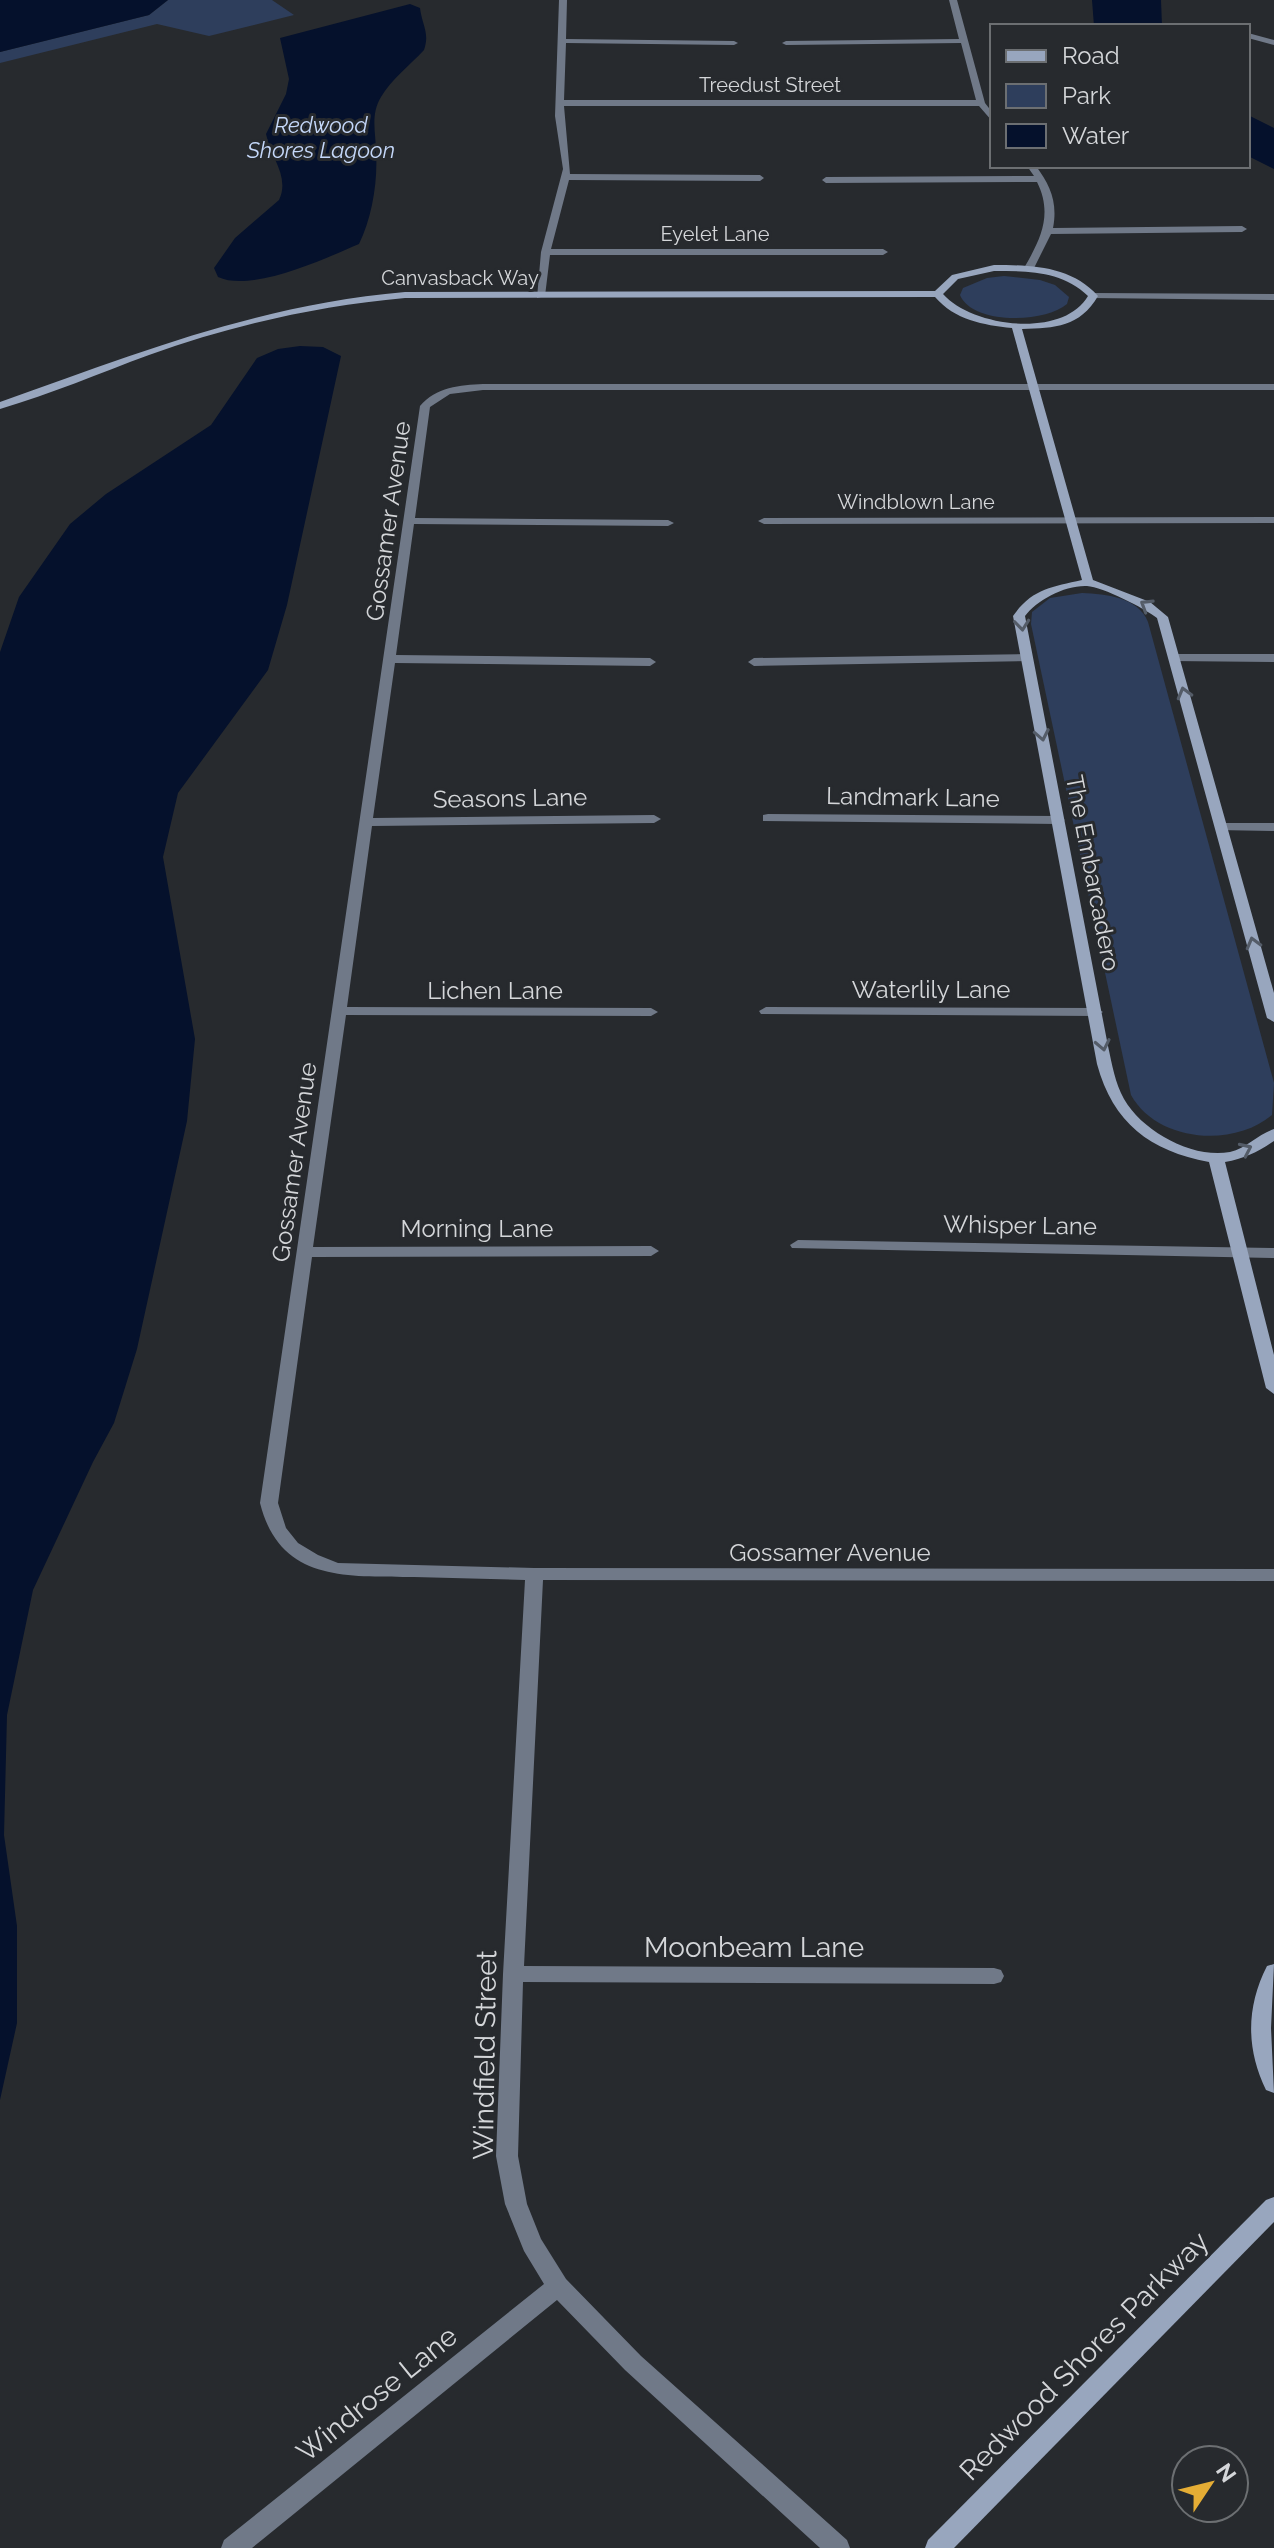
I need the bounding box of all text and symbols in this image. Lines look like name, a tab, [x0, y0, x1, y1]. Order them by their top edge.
legend	[990, 24, 1250, 168]
text: Road	[1062, 41, 1120, 70]
street label: Treedust Street	[699, 73, 841, 97]
text: Park	[1062, 81, 1111, 110]
water label: Redwood Shores Lagoon	[246, 112, 395, 163]
text: Water	[1062, 121, 1130, 150]
street label: Eyelet Lane	[661, 222, 770, 246]
street label: Canvasback Way	[381, 266, 539, 290]
street label: Gossamer Avenue	[360, 419, 416, 623]
street label: Windblown Lane	[837, 490, 995, 514]
one-way arrow	[1140, 600, 1155, 615]
one-way arrow	[1014, 619, 1031, 632]
one-way arrow	[1177, 686, 1194, 700]
one-way arrow	[1033, 728, 1050, 741]
street label: The Embarcadero	[1060, 773, 1126, 973]
street label: Landmark Lane	[826, 781, 1000, 813]
street label: Seasons Lane	[433, 782, 587, 814]
one-way arrow	[1246, 937, 1263, 951]
street label: Waterlily Lane	[852, 975, 1010, 1004]
street label: Lichen Lane	[427, 976, 563, 1005]
one-way arrow	[1094, 1038, 1111, 1051]
street label: Gossamer Avenue	[266, 1060, 322, 1264]
one-way arrow	[1238, 1143, 1253, 1159]
street label: Whisper Lane	[943, 1209, 1097, 1241]
street label: Morning Lane	[401, 1214, 553, 1243]
street label: Gossamer Avenue	[729, 1538, 931, 1567]
street label: Moonbeam Lane	[644, 1931, 864, 1964]
street label: Windfield Street	[467, 1949, 503, 2160]
street label: Redwood Shores Parkway	[953, 2225, 1215, 2487]
street label: Windrose Lane	[290, 2319, 464, 2469]
north arrow	[1170, 2444, 1250, 2524]
text: N	[1211, 2458, 1242, 2487]

